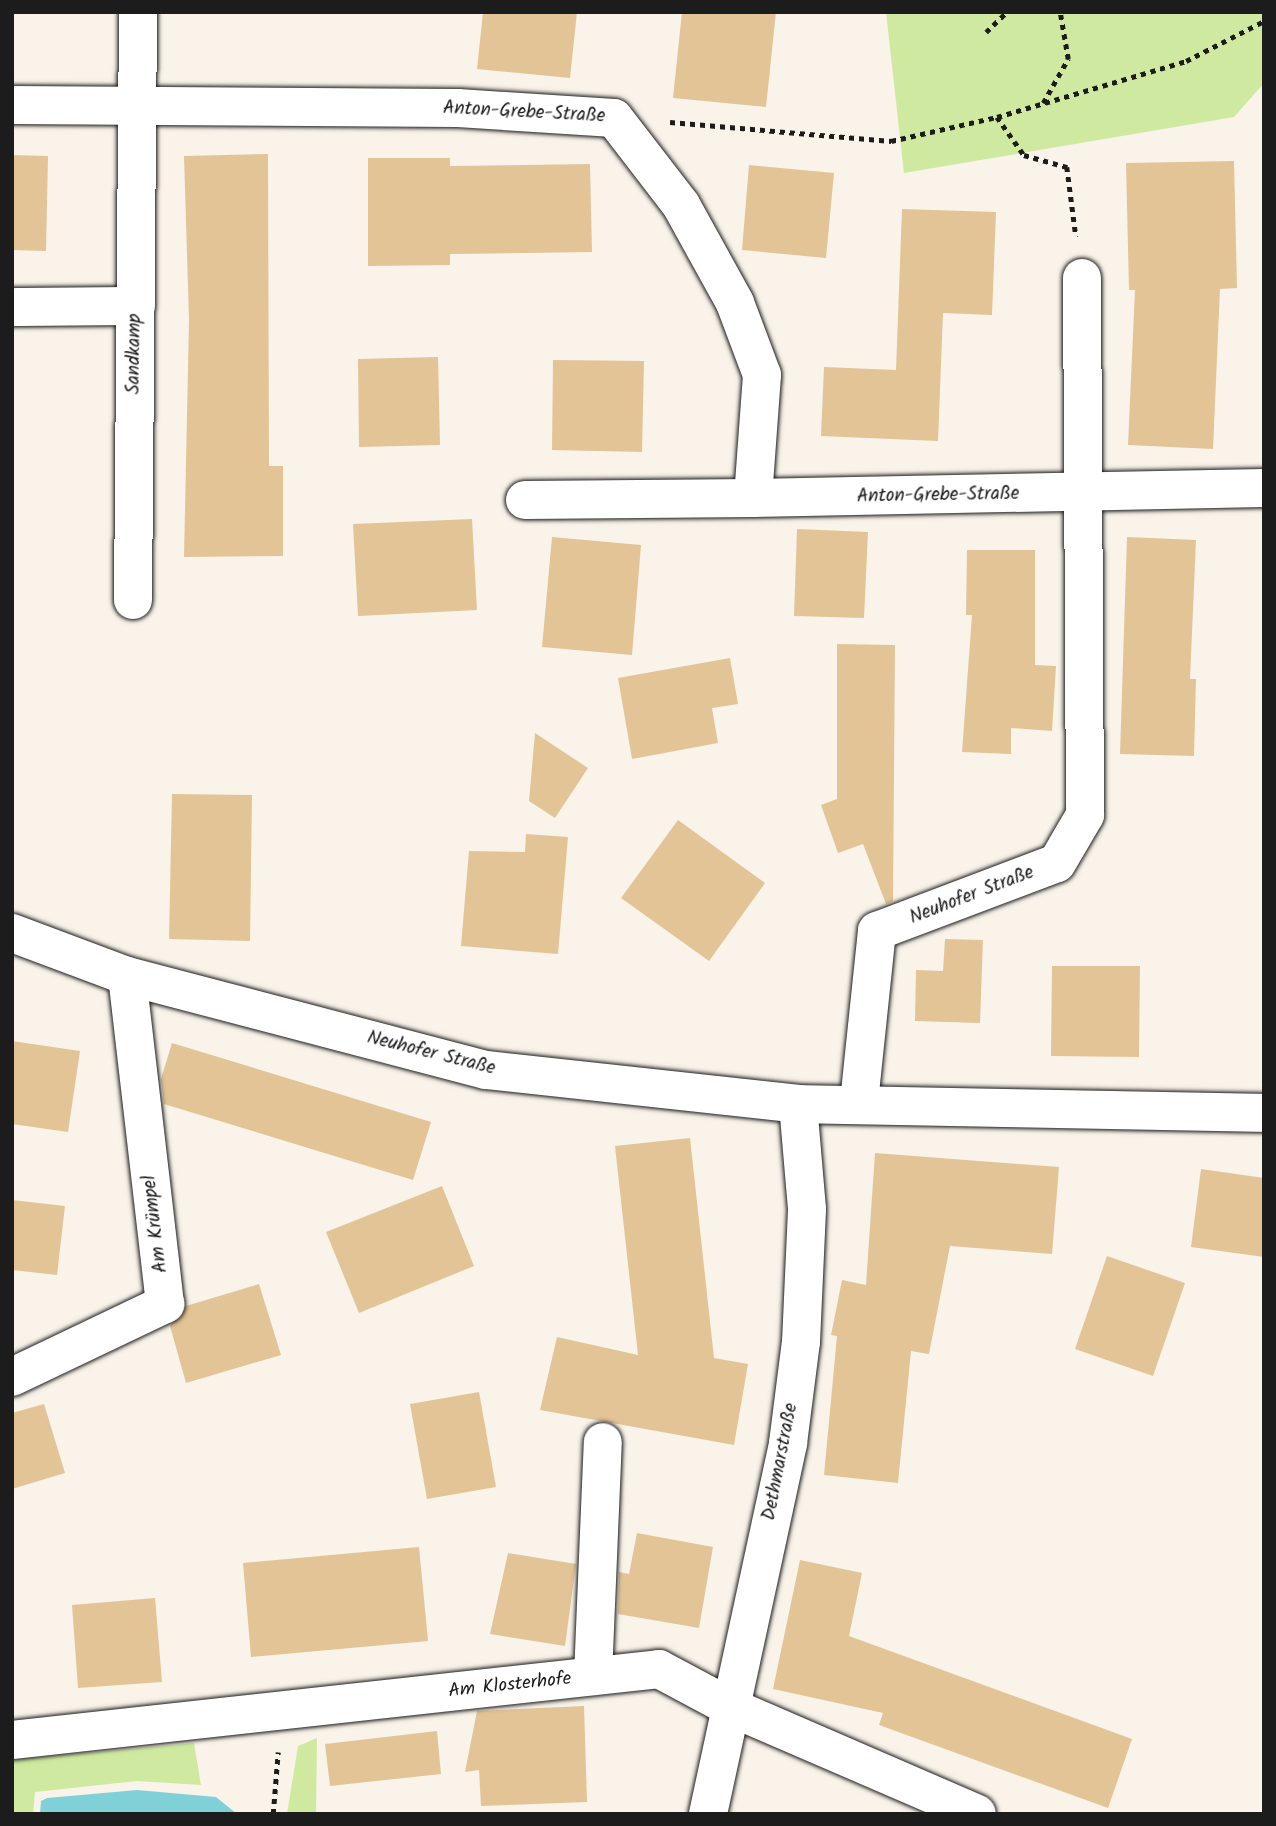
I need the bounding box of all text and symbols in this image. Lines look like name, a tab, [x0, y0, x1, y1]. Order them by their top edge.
street label: Anton-Grebe-Straße	[442, 97, 606, 129]
street label: Sandkamp	[123, 313, 147, 395]
street label: Anton-Grebe-Straße	[857, 483, 1019, 509]
street label: Neuhofer Straße	[907, 862, 1037, 930]
street label: Neuhofer Straße	[365, 1027, 497, 1081]
street label: Am Krümpel	[139, 1174, 173, 1274]
street label: Dethmarstraße	[758, 1401, 804, 1523]
street label: Am Klosterhofe	[447, 1668, 573, 1704]

